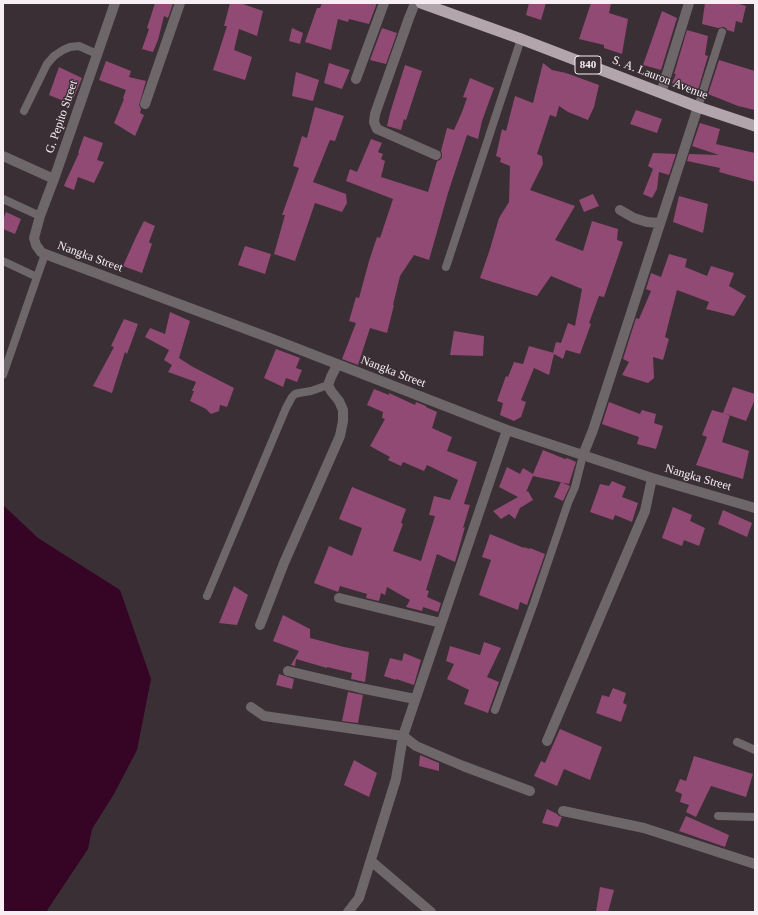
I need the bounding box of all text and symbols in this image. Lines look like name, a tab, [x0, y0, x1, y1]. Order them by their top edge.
street label: S. A. Lauron Avenue	[610, 53, 710, 103]
road number: 840	[575, 56, 601, 74]
street label: G. Pepito Street	[43, 79, 81, 155]
street label: Nangka Street	[55, 239, 125, 275]
street label: Nangka Street	[359, 353, 427, 391]
street label: Nangka Street	[663, 462, 733, 494]

